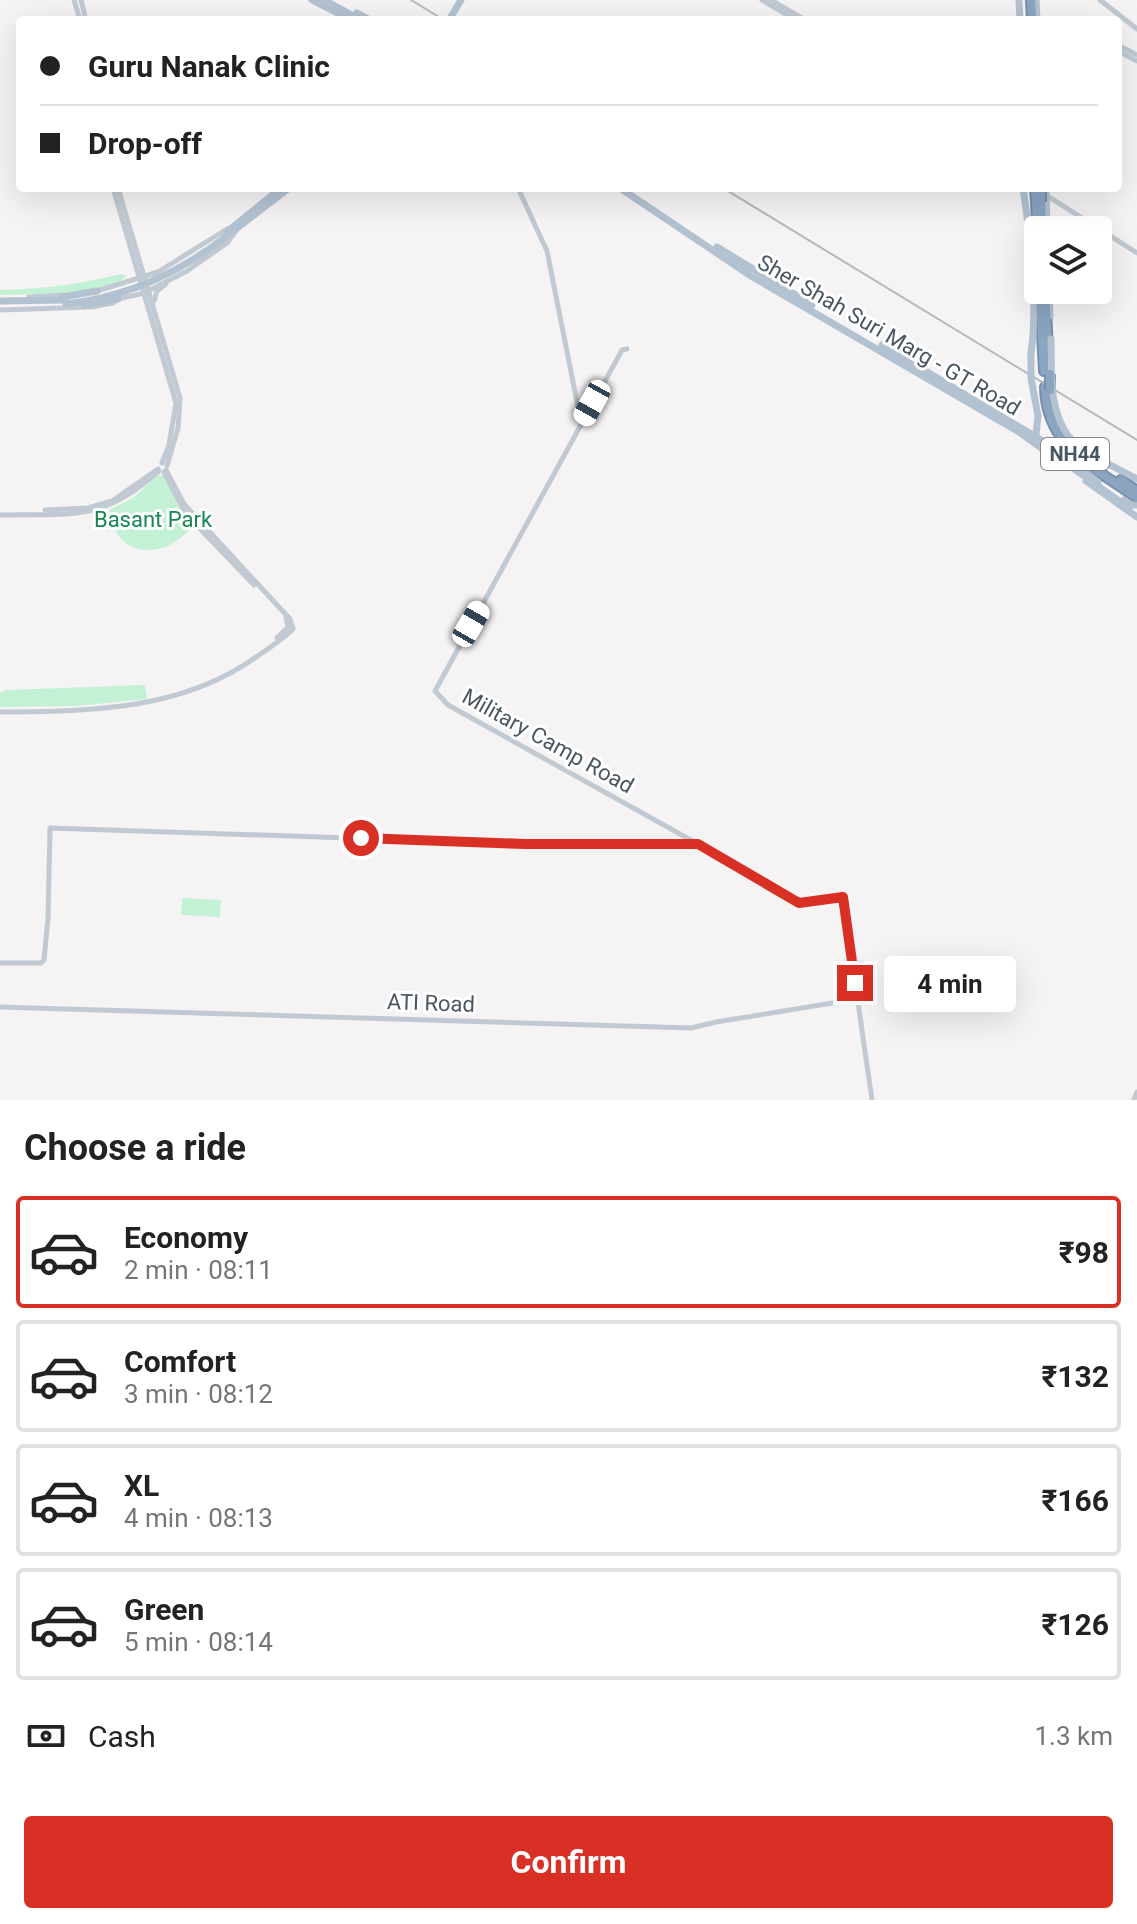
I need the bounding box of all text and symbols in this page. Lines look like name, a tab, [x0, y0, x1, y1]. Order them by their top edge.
text: Guru Nanak Clinic	[88, 49, 330, 84]
text: Drop-off	[88, 126, 202, 161]
map controls	[1024, 216, 1112, 304]
button: layers	[1024, 216, 1112, 304]
street label: Sher Shah Suri Marg - GT Road	[753, 249, 1025, 421]
car	[570, 376, 614, 430]
road number: NH44	[1041, 438, 1109, 470]
park label: Basant Park	[94, 507, 213, 532]
car	[449, 597, 493, 651]
street label: Military Camp Road	[458, 684, 638, 798]
route start	[343, 820, 379, 856]
callout: 4 min	[883, 955, 1015, 1011]
route end	[837, 965, 873, 1001]
text: 4 min	[917, 969, 983, 999]
street label: ATI Road	[387, 989, 475, 1017]
text: Choose a ride	[24, 1127, 246, 1169]
icon: car	[28, 1216, 100, 1288]
text: Economy	[124, 1220, 248, 1255]
text: ₹98	[1059, 1235, 1109, 1270]
text: 2 min · 08:11	[124, 1255, 273, 1285]
icon: car	[28, 1340, 100, 1412]
text: Comfort	[124, 1344, 236, 1379]
text: ₹132	[1042, 1359, 1109, 1394]
text: 3 min · 08:12	[124, 1379, 273, 1409]
icon: car	[28, 1464, 100, 1536]
text: XL	[124, 1468, 159, 1503]
text: ₹166	[1042, 1483, 1109, 1518]
text: 4 min · 08:13	[124, 1503, 273, 1533]
icon: car	[28, 1588, 100, 1660]
text: Green	[124, 1592, 204, 1627]
text: ₹126	[1042, 1607, 1109, 1642]
text: 5 min · 08:14	[124, 1627, 273, 1657]
icon: cash	[24, 1714, 68, 1758]
text: Cash	[88, 1719, 156, 1754]
text: 1.3 km	[1034, 1721, 1113, 1751]
button: Confirm	[24, 1816, 1113, 1908]

